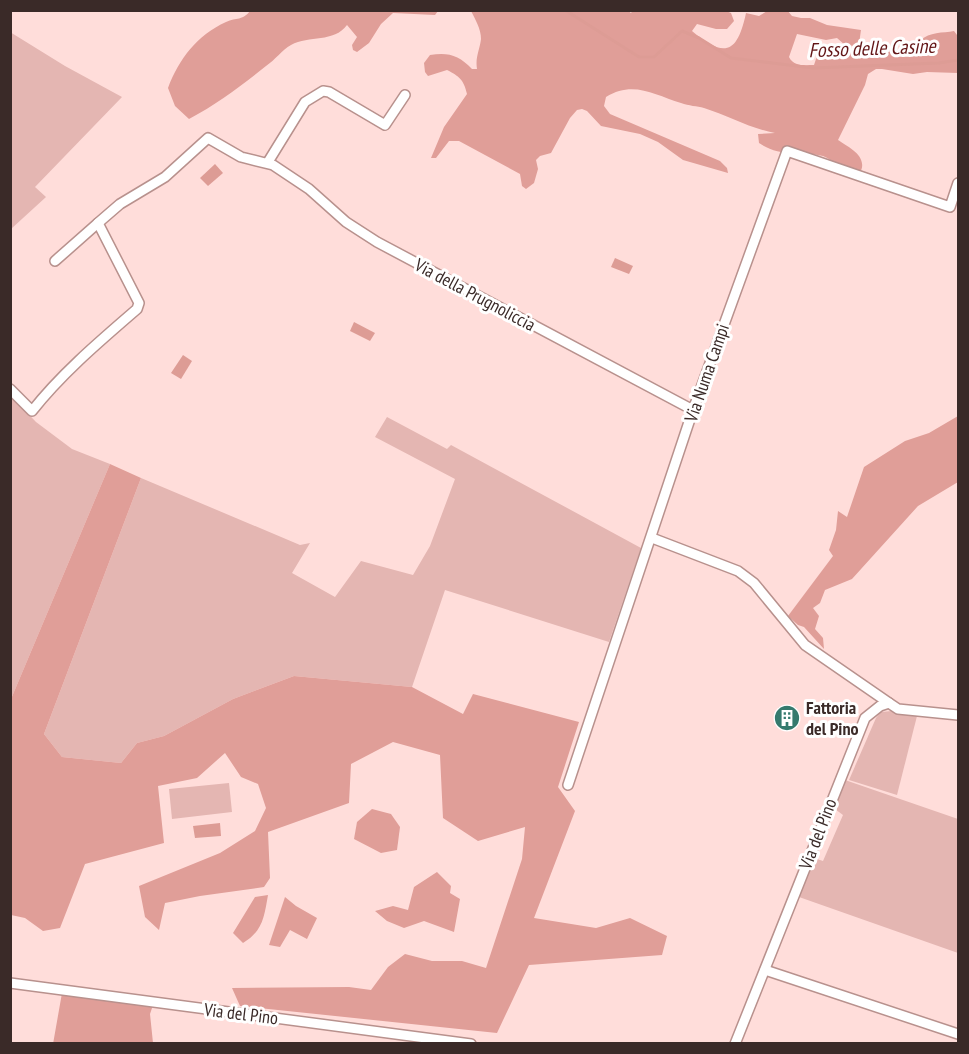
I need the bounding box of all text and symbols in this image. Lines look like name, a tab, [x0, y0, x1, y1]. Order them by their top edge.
water label: Fosso delle Casine	[808, 33, 938, 63]
street label: Via della Prugnoliccia	[410, 253, 540, 336]
street label: Via Numa Campi	[679, 321, 734, 426]
place label: Fattoria del Pino	[806, 696, 859, 740]
building icon: Fattoria del Pino	[772, 703, 802, 733]
street label: Via del Pino	[793, 795, 842, 874]
street label: Via del Pino	[202, 997, 280, 1029]

